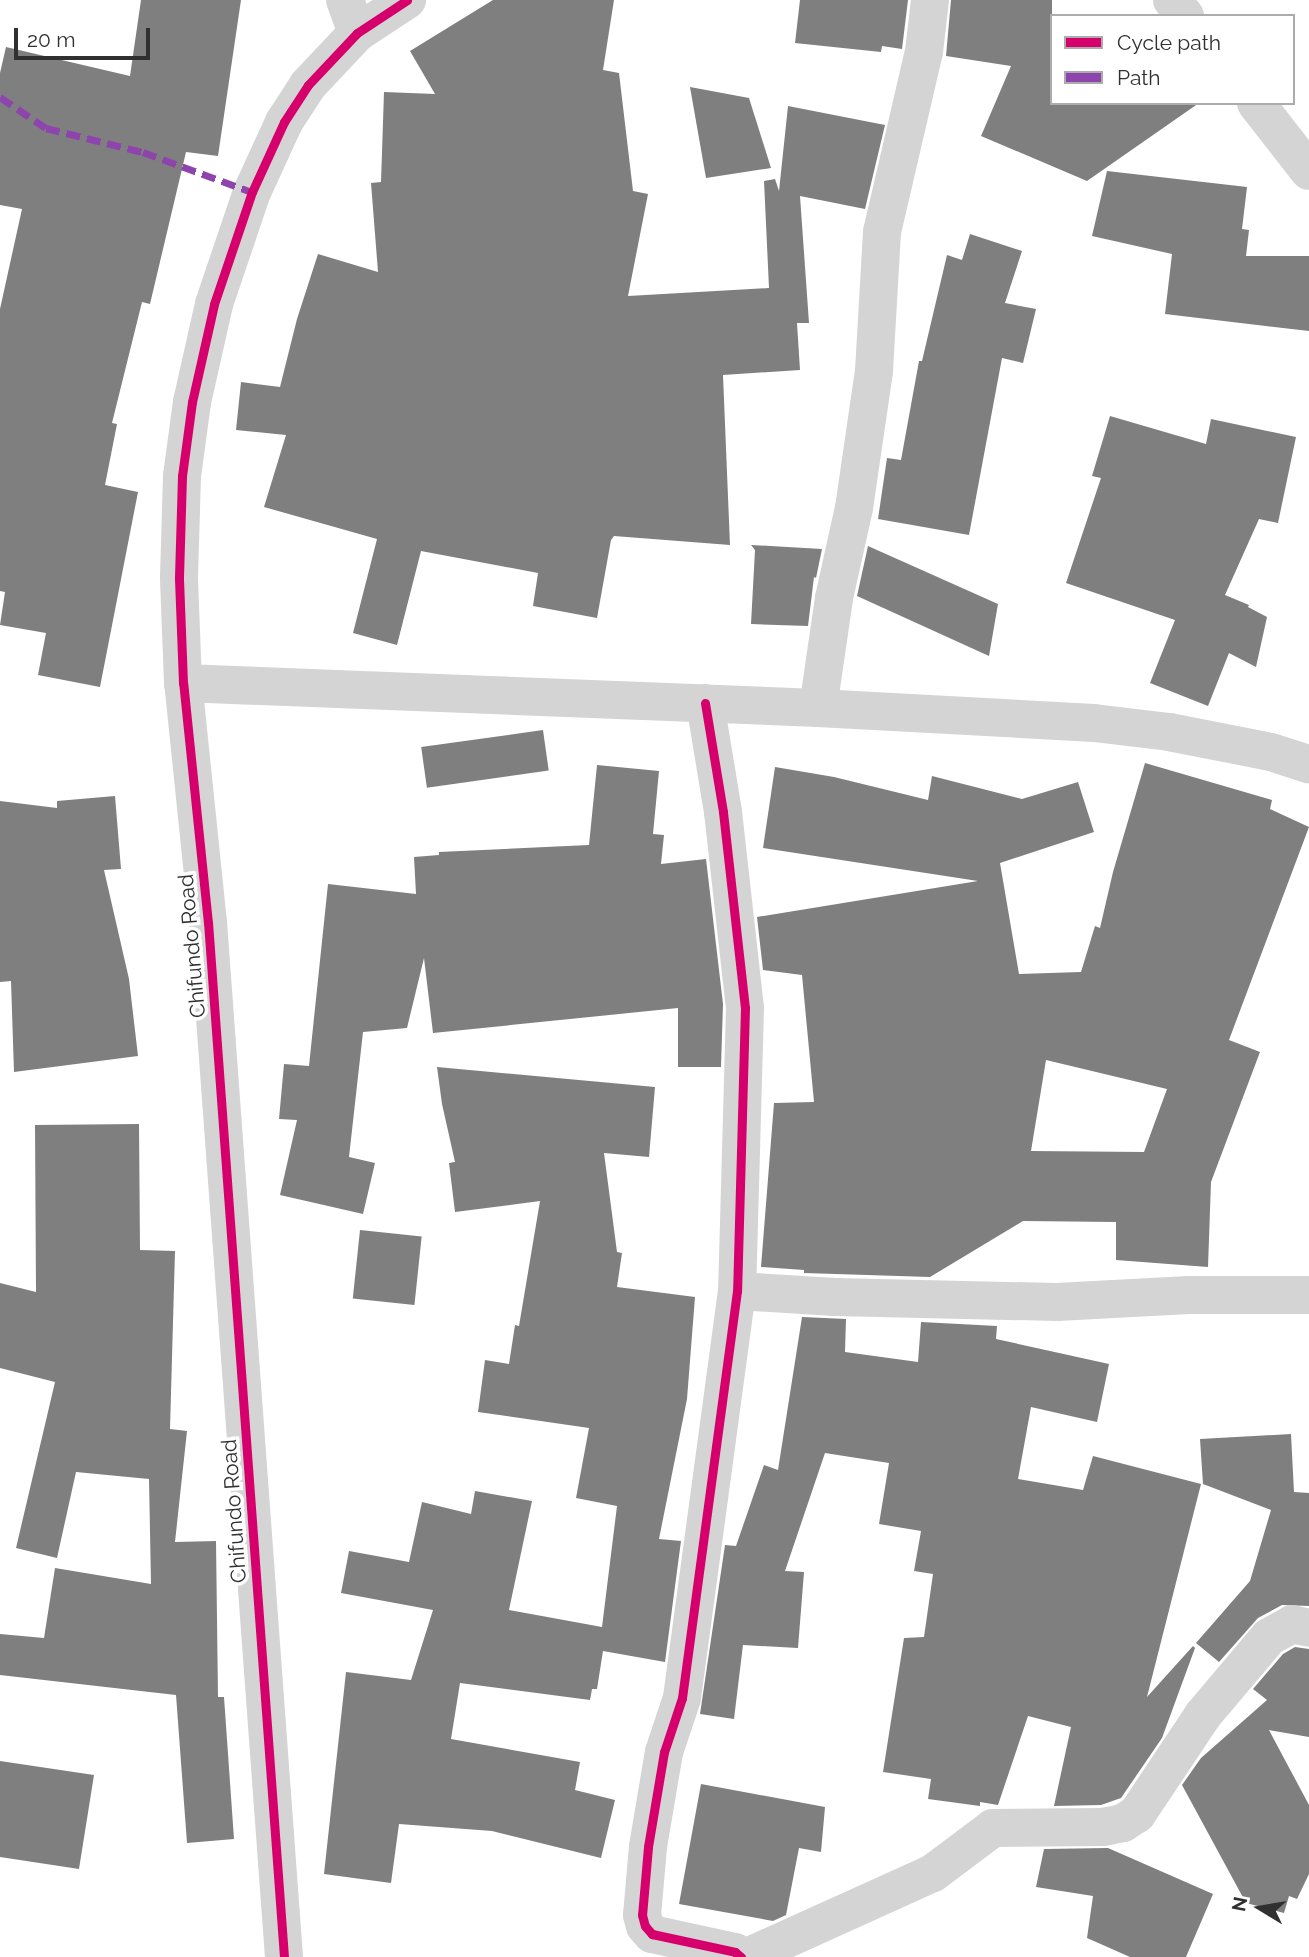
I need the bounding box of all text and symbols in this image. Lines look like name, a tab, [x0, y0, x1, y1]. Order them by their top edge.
scale bar	[18, 14, 154, 58]
legend	[1050, 14, 1295, 105]
text: 20 m	[27, 27, 75, 52]
text: Cycle path	[1117, 30, 1221, 55]
text: Path	[1117, 65, 1161, 90]
street label: Chifundo Road	[173, 873, 211, 1019]
street label: Chifundo Road	[216, 1438, 252, 1584]
north arrow	[1225, 1873, 1295, 1943]
text: N	[1227, 1895, 1252, 1913]

